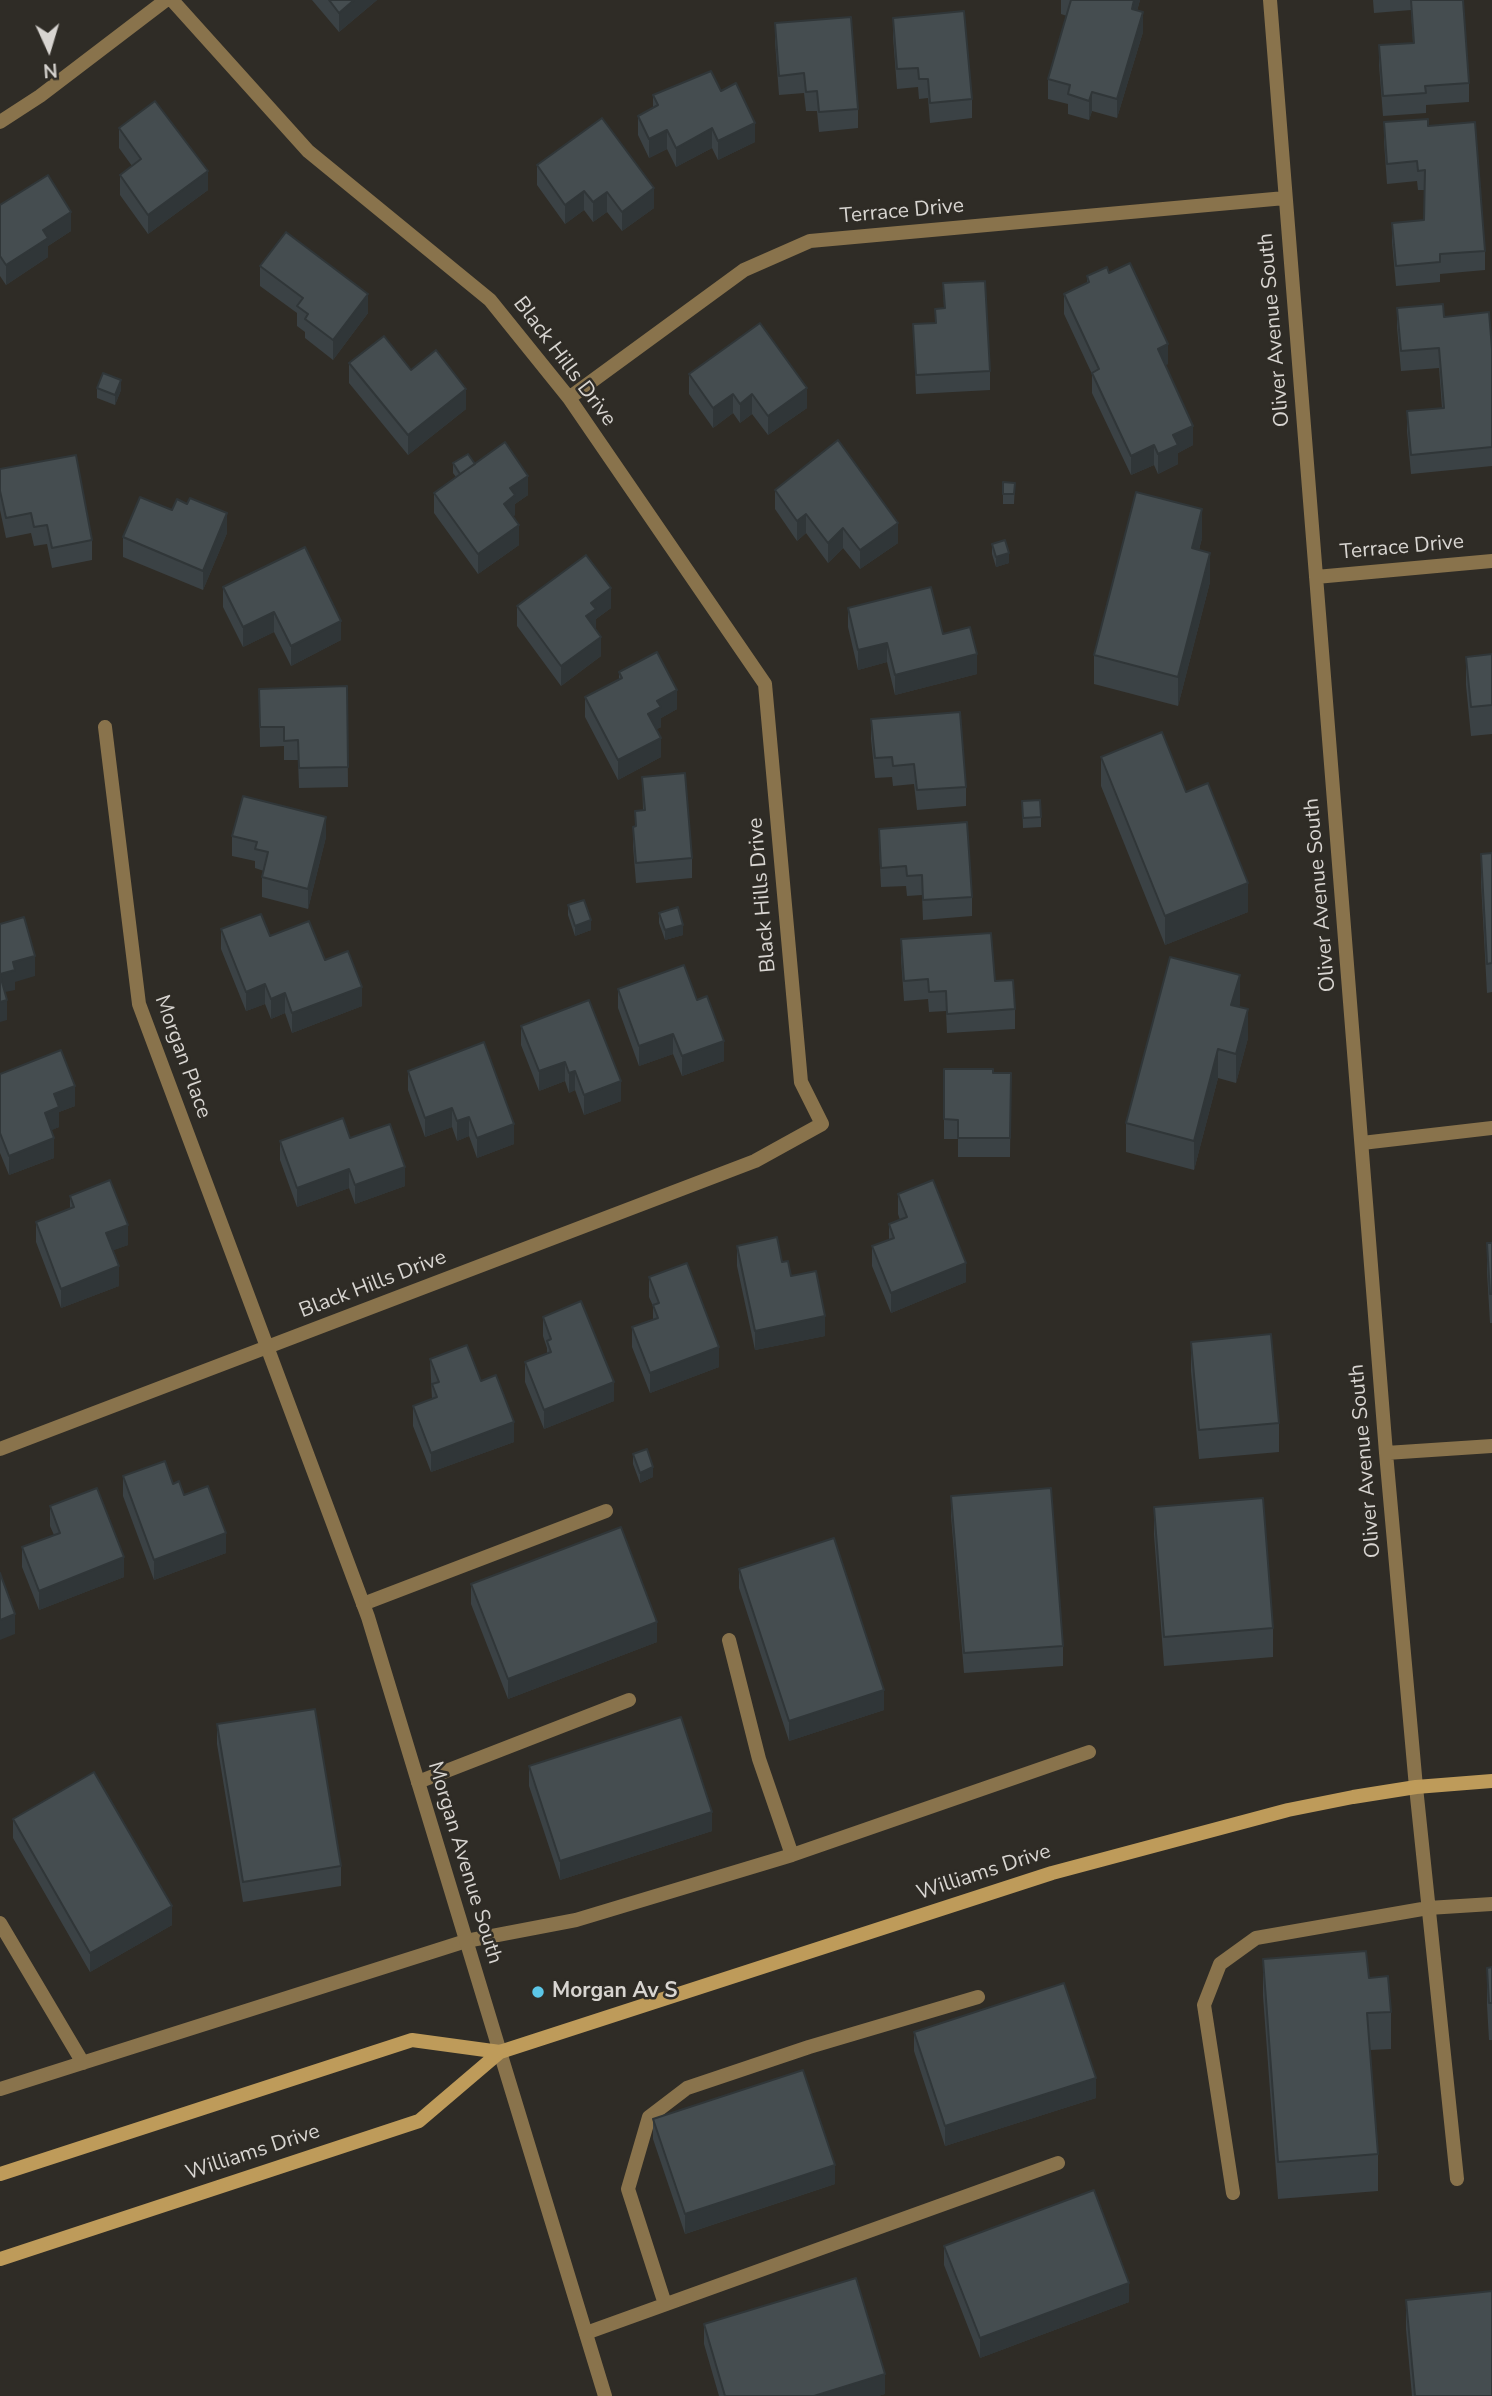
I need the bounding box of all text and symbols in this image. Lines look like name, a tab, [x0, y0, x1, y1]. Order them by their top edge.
north arrow	[14, 14, 84, 84]
text: N	[42, 56, 58, 83]
street label: Terrace Drive	[839, 194, 965, 230]
street label: Oliver Avenue South	[1254, 232, 1296, 428]
street label: Black Hills Drive	[507, 292, 621, 432]
street label: Terrace Drive	[1339, 530, 1465, 566]
street label: Oliver Avenue South	[1300, 797, 1342, 993]
street label: Black Hills Drive	[744, 816, 782, 974]
street label: Morgan Place	[148, 992, 216, 1122]
street label: Black Hills Drive	[296, 1245, 450, 1325]
street label: Oliver Avenue South	[1345, 1363, 1387, 1559]
street label: Morgan Avenue South	[421, 1759, 507, 1967]
street label: Williams Drive	[914, 1839, 1054, 1907]
place label: Morgan Av S	[552, 1979, 678, 2005]
marker: Morgan Av S	[530, 1984, 546, 2000]
street label: Williams Drive	[183, 2119, 323, 2187]

